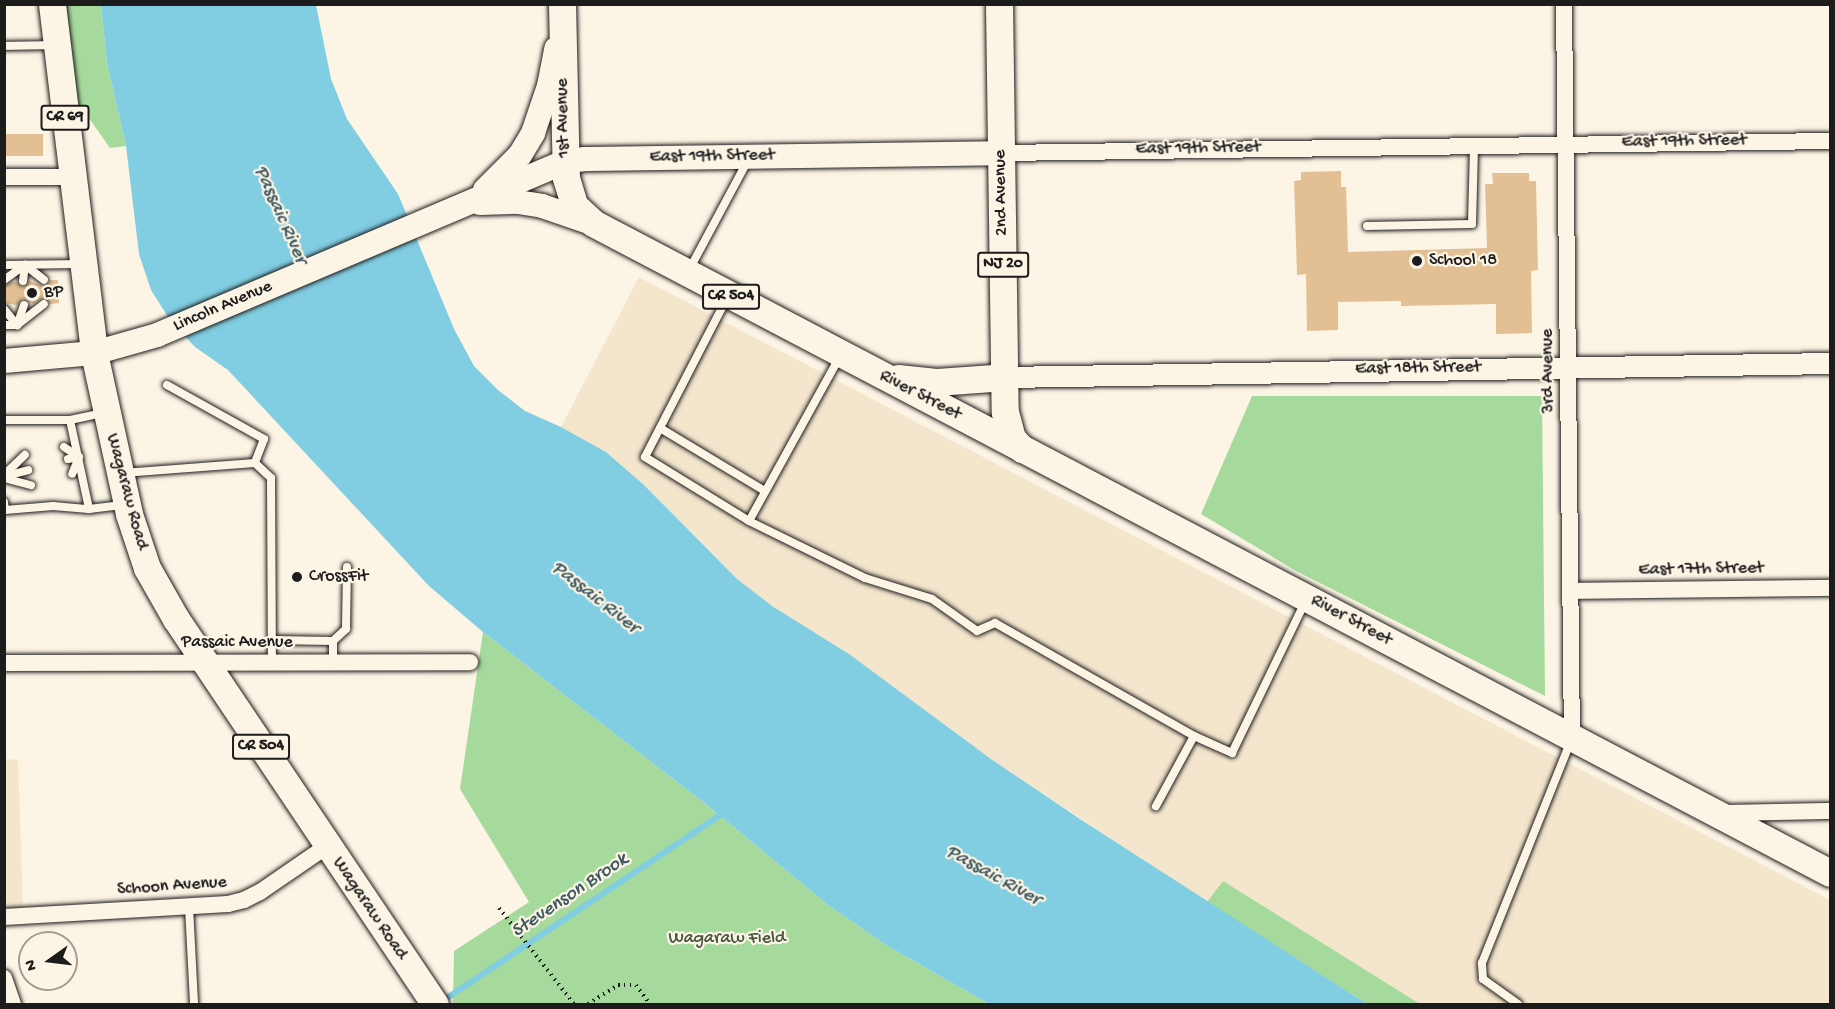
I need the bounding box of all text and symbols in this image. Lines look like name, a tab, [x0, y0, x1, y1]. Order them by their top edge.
street label: 1st Avenue	[553, 78, 575, 158]
road number: CR 69	[40, 105, 90, 131]
street label: East 19th Street	[1621, 130, 1747, 154]
street label: East 19th Street	[1135, 137, 1261, 161]
street label: East 19th Street	[649, 145, 775, 169]
street label: 2nd Avenue	[990, 150, 1014, 236]
water label: Passaic River	[248, 162, 312, 268]
place label: School 18	[1429, 250, 1497, 272]
road number: NJ 20	[976, 252, 1030, 278]
marker: School 18	[1410, 254, 1424, 268]
street label: Lincoln Avenue	[170, 276, 276, 338]
place label: BP	[44, 282, 63, 304]
road number: CR 504	[701, 284, 761, 310]
marker: BP	[25, 286, 39, 300]
street label: 3rd Avenue	[1537, 328, 1561, 414]
street label: East 18th Street	[1355, 357, 1481, 381]
street label: River Street	[875, 366, 965, 426]
street label: Wagaraw Road	[100, 432, 152, 552]
water label: Passaic River	[546, 556, 644, 640]
street label: East 17th Street	[1638, 558, 1764, 582]
place label: CrossFit	[309, 566, 368, 588]
marker: CrossFit	[290, 570, 304, 584]
street label: River Street	[1307, 591, 1395, 651]
street label: Passaic Avenue	[181, 632, 293, 654]
road number: CR 504	[231, 734, 291, 760]
water label: Passaic River	[941, 840, 1045, 912]
water label: Stevenson Brook	[507, 848, 633, 944]
street label: Wagaraw Road	[327, 853, 411, 965]
street label: Schoon Avenue	[116, 872, 228, 902]
park label: Wagaraw Field	[668, 928, 786, 950]
north arrow	[18, 931, 78, 991]
text: N	[22, 958, 42, 972]

